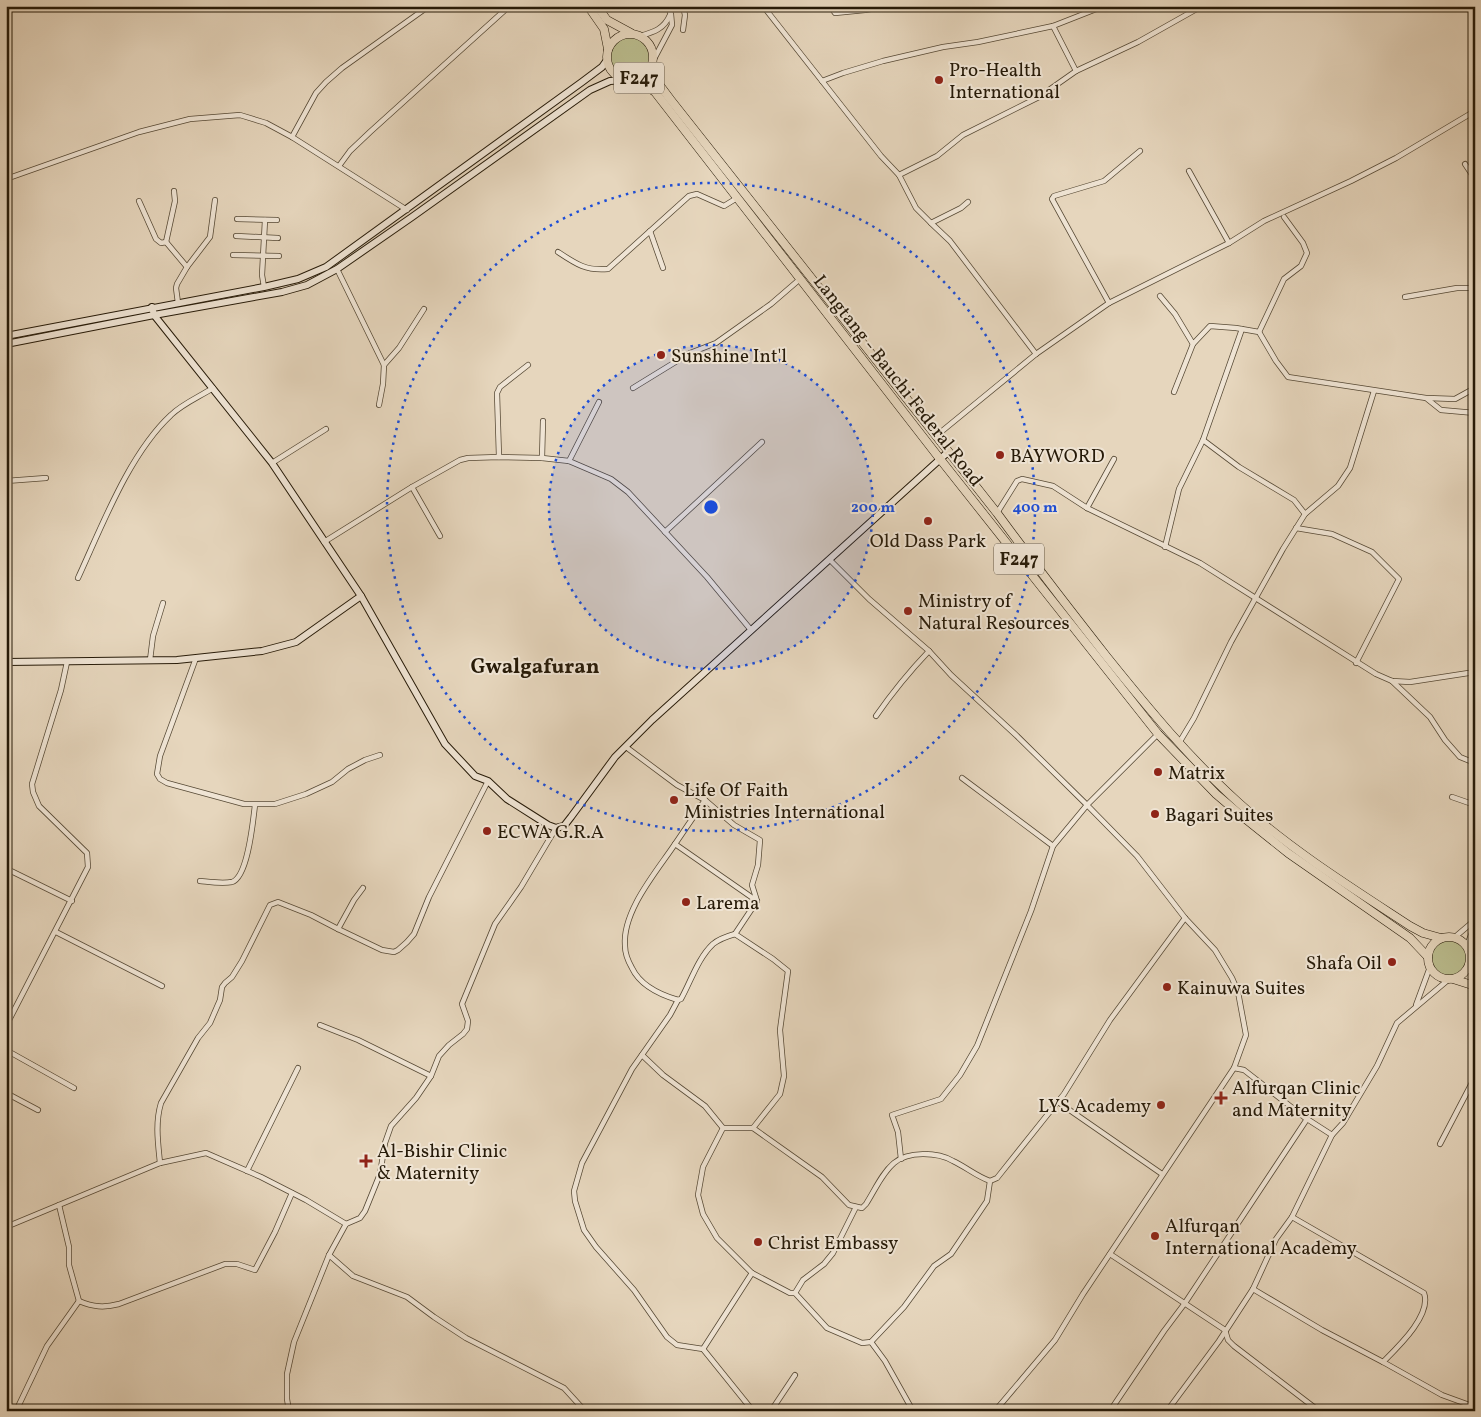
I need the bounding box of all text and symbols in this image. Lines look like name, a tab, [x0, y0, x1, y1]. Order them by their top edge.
place label: Pro-Health International	[949, 58, 1060, 106]
road number: F247	[614, 62, 664, 94]
marker: Pro-Health International	[933, 74, 945, 86]
street label: Langtang - Bauchi Federal Road	[806, 270, 988, 493]
place label: Sunshine Int'l	[671, 344, 787, 370]
marker: Sunshine Int'l	[655, 349, 667, 361]
place label: BAYWORD	[1010, 444, 1105, 470]
marker: BAYWORD	[994, 449, 1006, 461]
centre of rings	[702, 498, 720, 516]
text: 200 m	[851, 498, 895, 519]
text: 400 m	[1013, 498, 1058, 519]
marker: Old Dass Park	[922, 515, 934, 527]
place label: Old Dass Park	[870, 529, 986, 555]
road number: F247	[994, 544, 1044, 574]
place label: Ministry of Natural Resources	[918, 589, 1070, 637]
marker: Ministry of Natural Resources	[902, 605, 914, 617]
district label: Gwalgafuran	[470, 653, 600, 682]
place label: Matrix	[1168, 761, 1225, 787]
marker: Matrix	[1152, 766, 1164, 778]
place label: Life Of Faith Ministries International	[684, 778, 885, 826]
marker: Life Of Faith Ministries International	[668, 794, 680, 806]
place label: Bagari Suites	[1165, 803, 1274, 829]
marker: Bagari Suites	[1149, 808, 1161, 820]
place label: ECWA G.R.A	[497, 820, 604, 846]
marker: ECWA G.R.A	[481, 825, 493, 837]
place label: Larema	[696, 891, 759, 917]
marker: Larema	[680, 896, 692, 908]
place label: Shafa Oil	[1306, 951, 1382, 977]
marker: Shafa Oil	[1386, 956, 1398, 968]
place label: Kainuwa Suites	[1177, 976, 1305, 1002]
marker: Kainuwa Suites	[1161, 981, 1173, 993]
place label: Alfurqan Clinic and Maternity	[1232, 1076, 1361, 1124]
marker: Alfurqan Clinic and Maternity	[1214, 1091, 1228, 1105]
place label: LYS Academy	[1038, 1094, 1151, 1120]
marker: LYS Academy	[1155, 1099, 1167, 1111]
place label: Al-Bishir Clinic & Maternity	[377, 1139, 507, 1187]
marker: Al-Bishir Clinic & Maternity	[359, 1154, 373, 1168]
place label: Alfurqan International Academy	[1165, 1214, 1357, 1262]
marker: Alfurqan International Academy	[1149, 1230, 1161, 1242]
place label: Christ Embassy	[768, 1231, 898, 1257]
marker: Christ Embassy	[752, 1236, 764, 1248]

